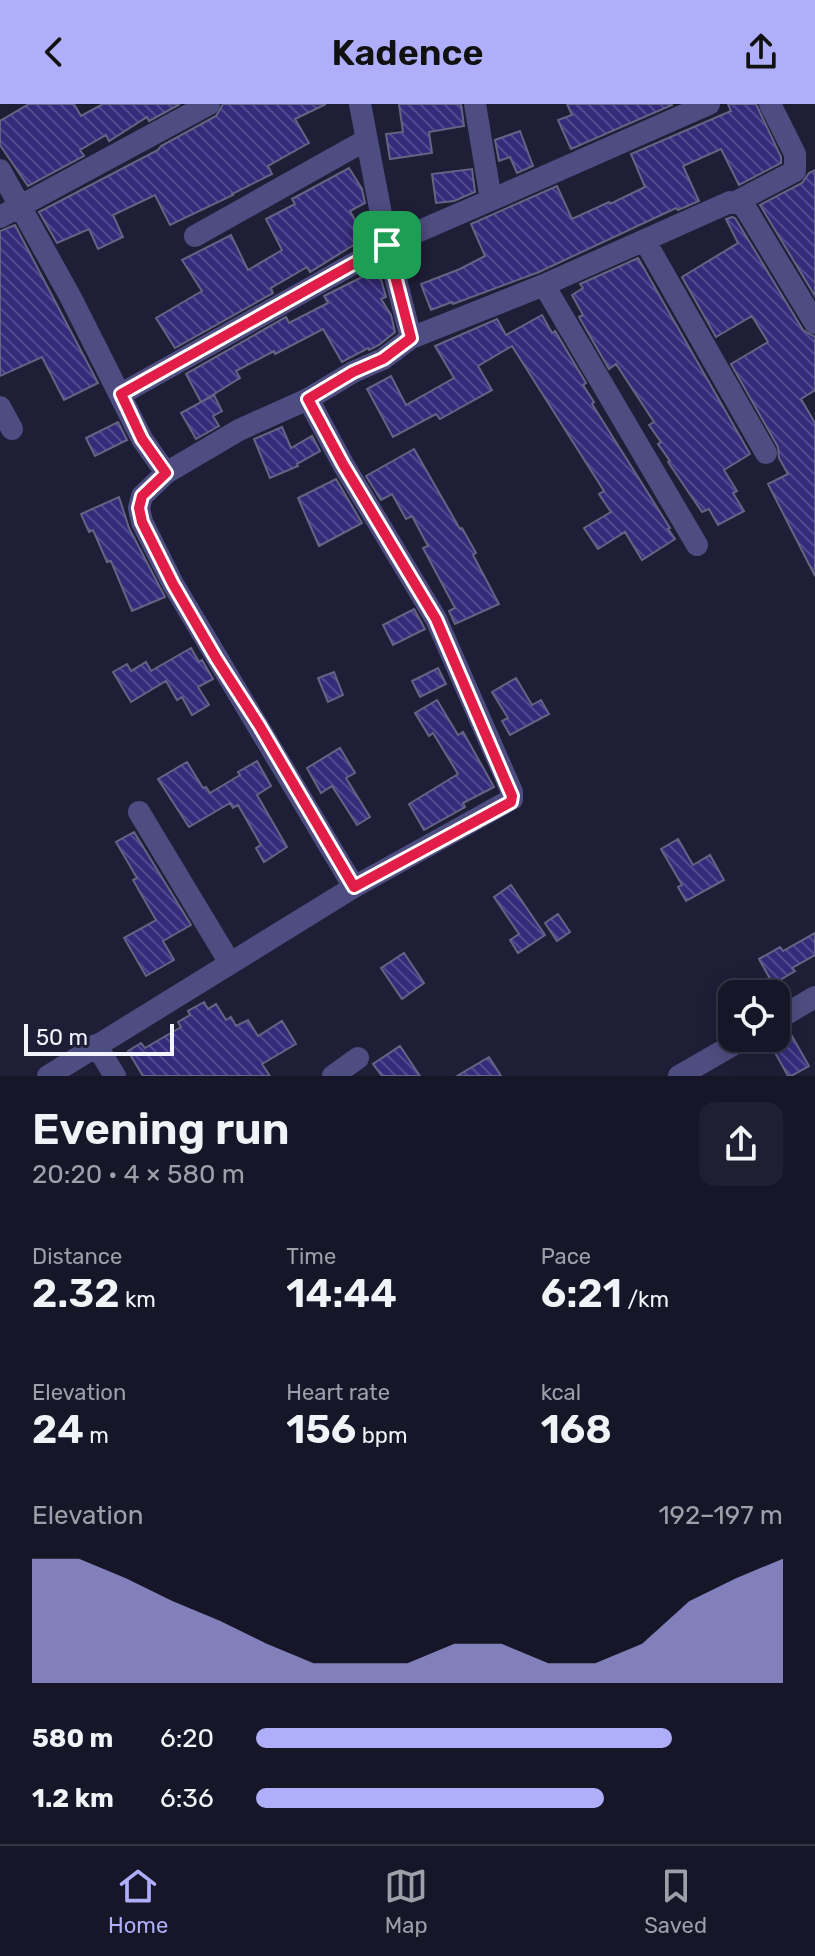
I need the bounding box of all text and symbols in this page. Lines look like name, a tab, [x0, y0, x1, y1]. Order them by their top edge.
icon: back	[32, 30, 76, 74]
icon: share	[739, 30, 783, 74]
text: Kadence	[331, 31, 484, 74]
pin	[353, 211, 421, 279]
icon: arrive	[365, 223, 409, 267]
map controls	[718, 980, 790, 1052]
button: locate	[718, 980, 790, 1052]
scale bar	[24, 1020, 174, 1056]
text: 50 m	[36, 1024, 88, 1051]
button: share	[699, 1102, 783, 1186]
text: Evening run	[32, 1103, 290, 1155]
text: 20:20 · 4 × 580 m	[32, 1159, 245, 1190]
text: Distance	[32, 1243, 122, 1270]
text: Time	[286, 1243, 336, 1270]
text: Pace	[541, 1243, 591, 1270]
text: 2.32	[32, 1270, 120, 1317]
text: 14:44	[286, 1270, 397, 1317]
text: 6:21	[541, 1270, 622, 1317]
text: km	[120, 1286, 156, 1313]
text: /km	[622, 1286, 669, 1313]
text: Elevation	[32, 1379, 126, 1406]
text: Heart rate	[286, 1379, 390, 1406]
text: kcal	[541, 1379, 581, 1406]
text: 24	[32, 1406, 84, 1453]
text: 156	[286, 1406, 356, 1453]
text: 168	[541, 1406, 612, 1453]
text: m	[84, 1422, 109, 1449]
text: bpm	[356, 1422, 407, 1449]
text: Elevation	[32, 1500, 143, 1531]
text: 192–197 m	[658, 1500, 783, 1531]
text: 580 m	[32, 1723, 113, 1754]
text: 6:20	[160, 1723, 214, 1754]
text: 1.2 km	[32, 1783, 114, 1814]
text: 6:36	[160, 1783, 214, 1814]
tab: Home	[108, 1864, 168, 1939]
tab: Map	[384, 1864, 428, 1939]
tab: Saved	[644, 1864, 707, 1939]

